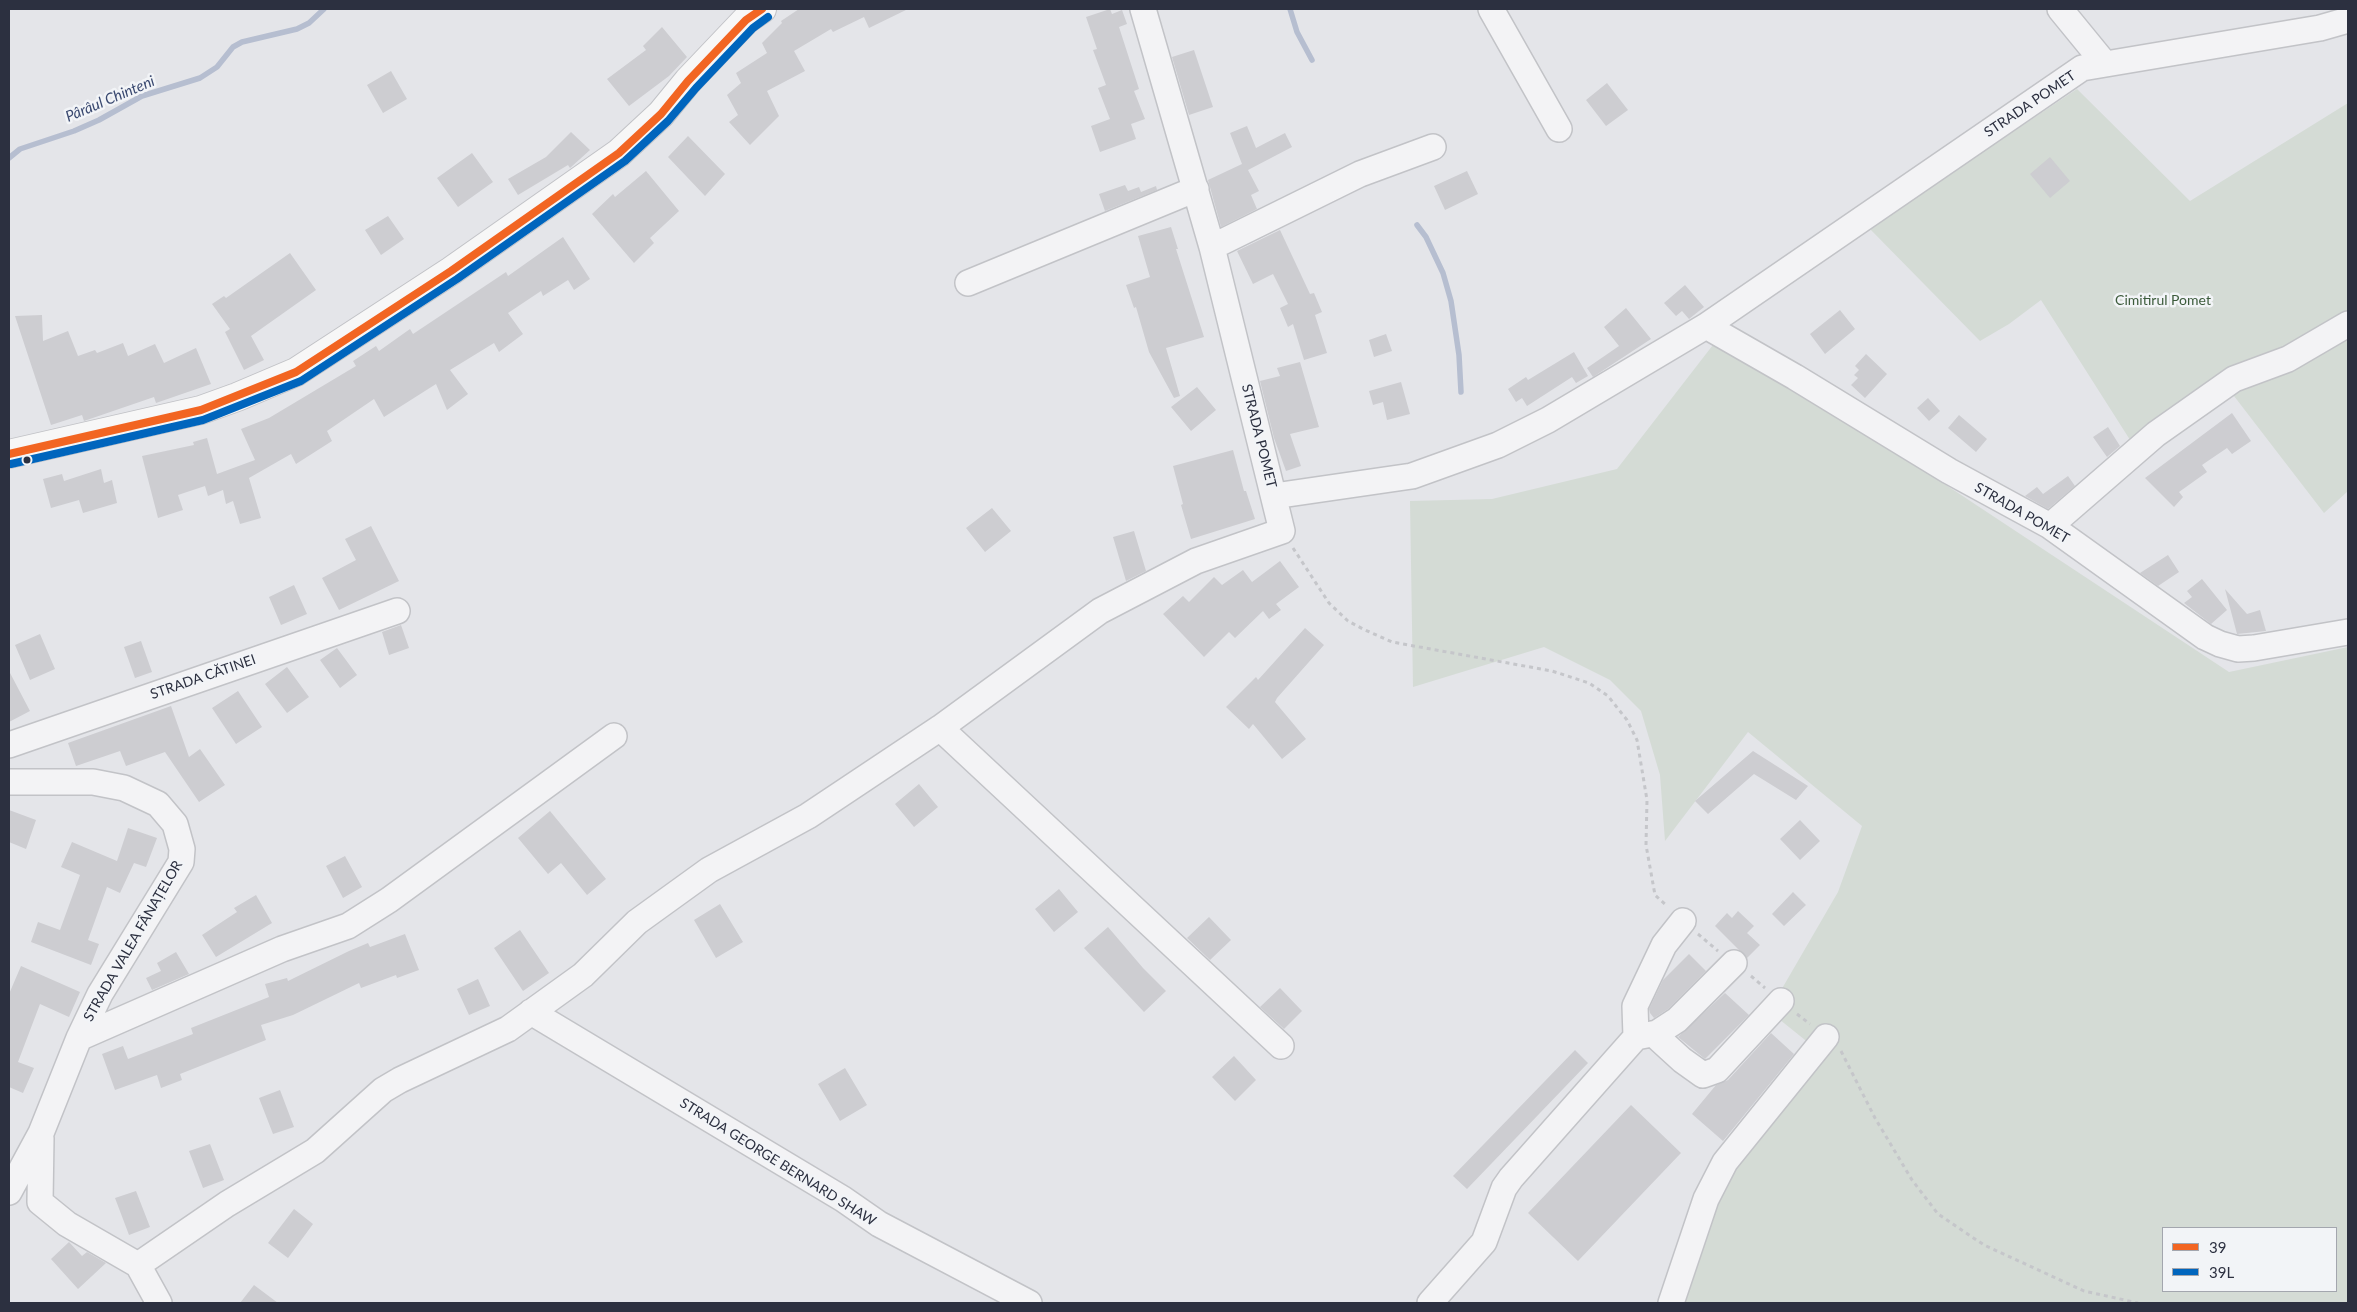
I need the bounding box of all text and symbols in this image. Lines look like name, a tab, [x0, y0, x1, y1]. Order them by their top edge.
street label: STRADA POMET	[1981, 67, 2079, 141]
water label: Pârâul Chinteni	[63, 72, 157, 126]
park label: Cimitirul Pomet	[2115, 292, 2211, 308]
street label: STRADA POMET	[1238, 382, 1280, 490]
unlabelled marker	[22, 455, 32, 465]
street label: STRADA POMET	[1972, 479, 2072, 547]
street label: STRADA CĂTINEI	[148, 651, 258, 703]
street label: STRADA VALEA FÂNAȚELOR	[80, 858, 186, 1024]
street label: STRADA GEORGE BERNARD SHAW	[677, 1094, 879, 1230]
legend	[2162, 1227, 2337, 1292]
text: 39	[2209, 1238, 2226, 1256]
text: 39L	[2209, 1263, 2234, 1281]

